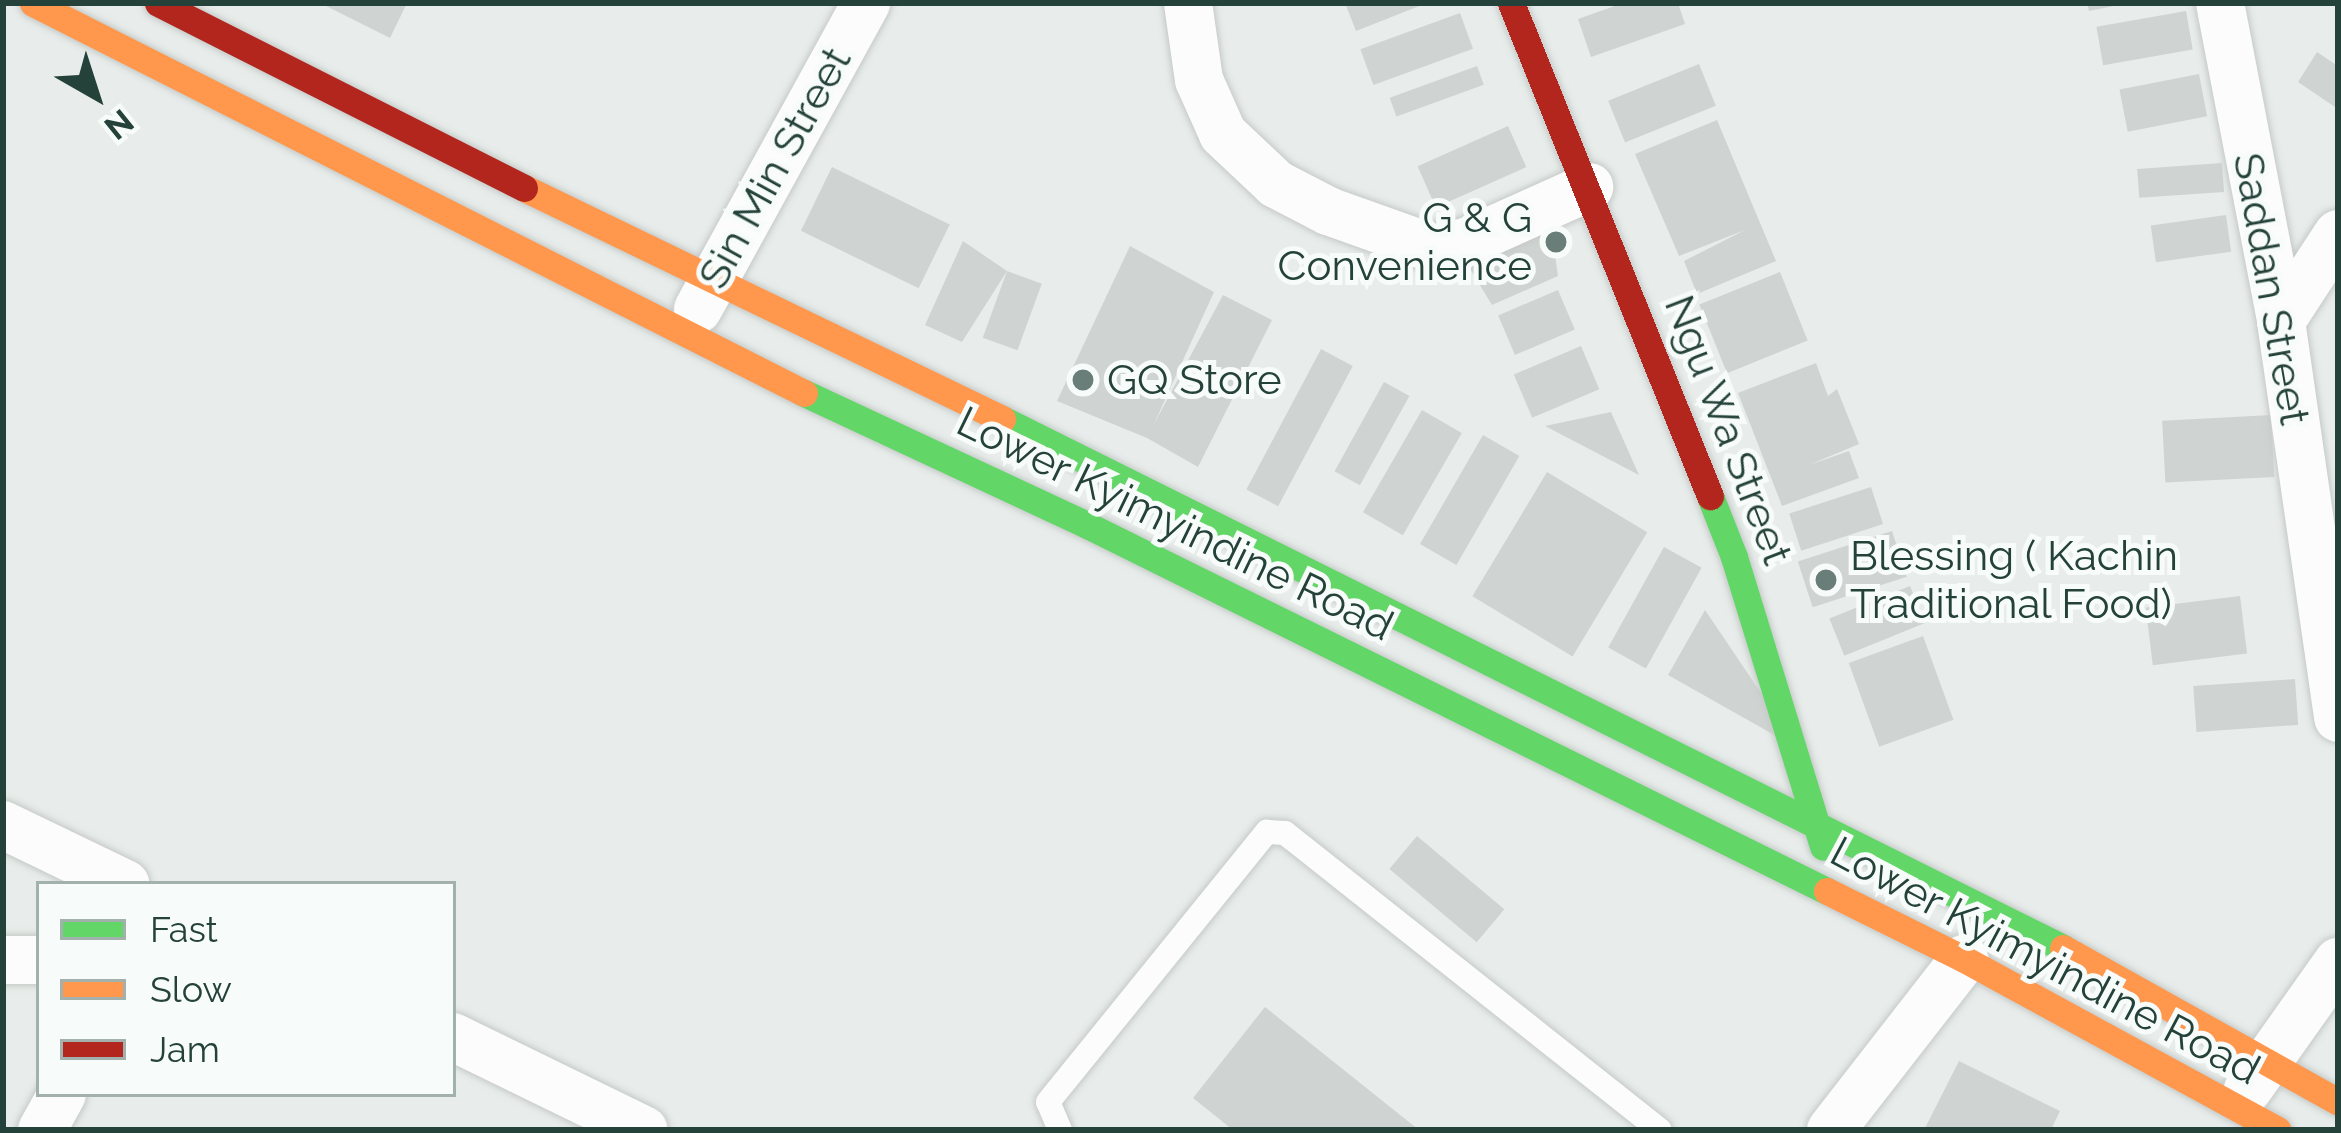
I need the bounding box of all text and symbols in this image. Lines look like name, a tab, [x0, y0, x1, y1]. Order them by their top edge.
north arrow	[36, 36, 156, 156]
street label: Sin Min Street	[688, 39, 862, 297]
text: N	[97, 101, 141, 147]
street label: Saddan Street	[2222, 149, 2320, 429]
place label: G & G Convenience	[1278, 193, 1532, 292]
marker: G & G Convenience	[1543, 229, 1569, 255]
street label: Ngu Wa Street	[1653, 288, 1803, 572]
place label: GQ Store	[1107, 355, 1282, 405]
marker: GQ Store	[1070, 367, 1096, 393]
street label: Lower Kyimyindine Road	[948, 396, 1402, 652]
place label: Blessing ( Kachin Traditional Food)	[1850, 531, 2178, 630]
marker: Blessing ( Kachin Traditional Food)	[1813, 567, 1839, 593]
street label: Lower Kyimyindine Road	[1821, 826, 2269, 1096]
legend	[36, 881, 456, 1097]
text: Fast	[150, 908, 218, 950]
text: Slow	[150, 968, 232, 1010]
text: Jam	[150, 1028, 220, 1070]

